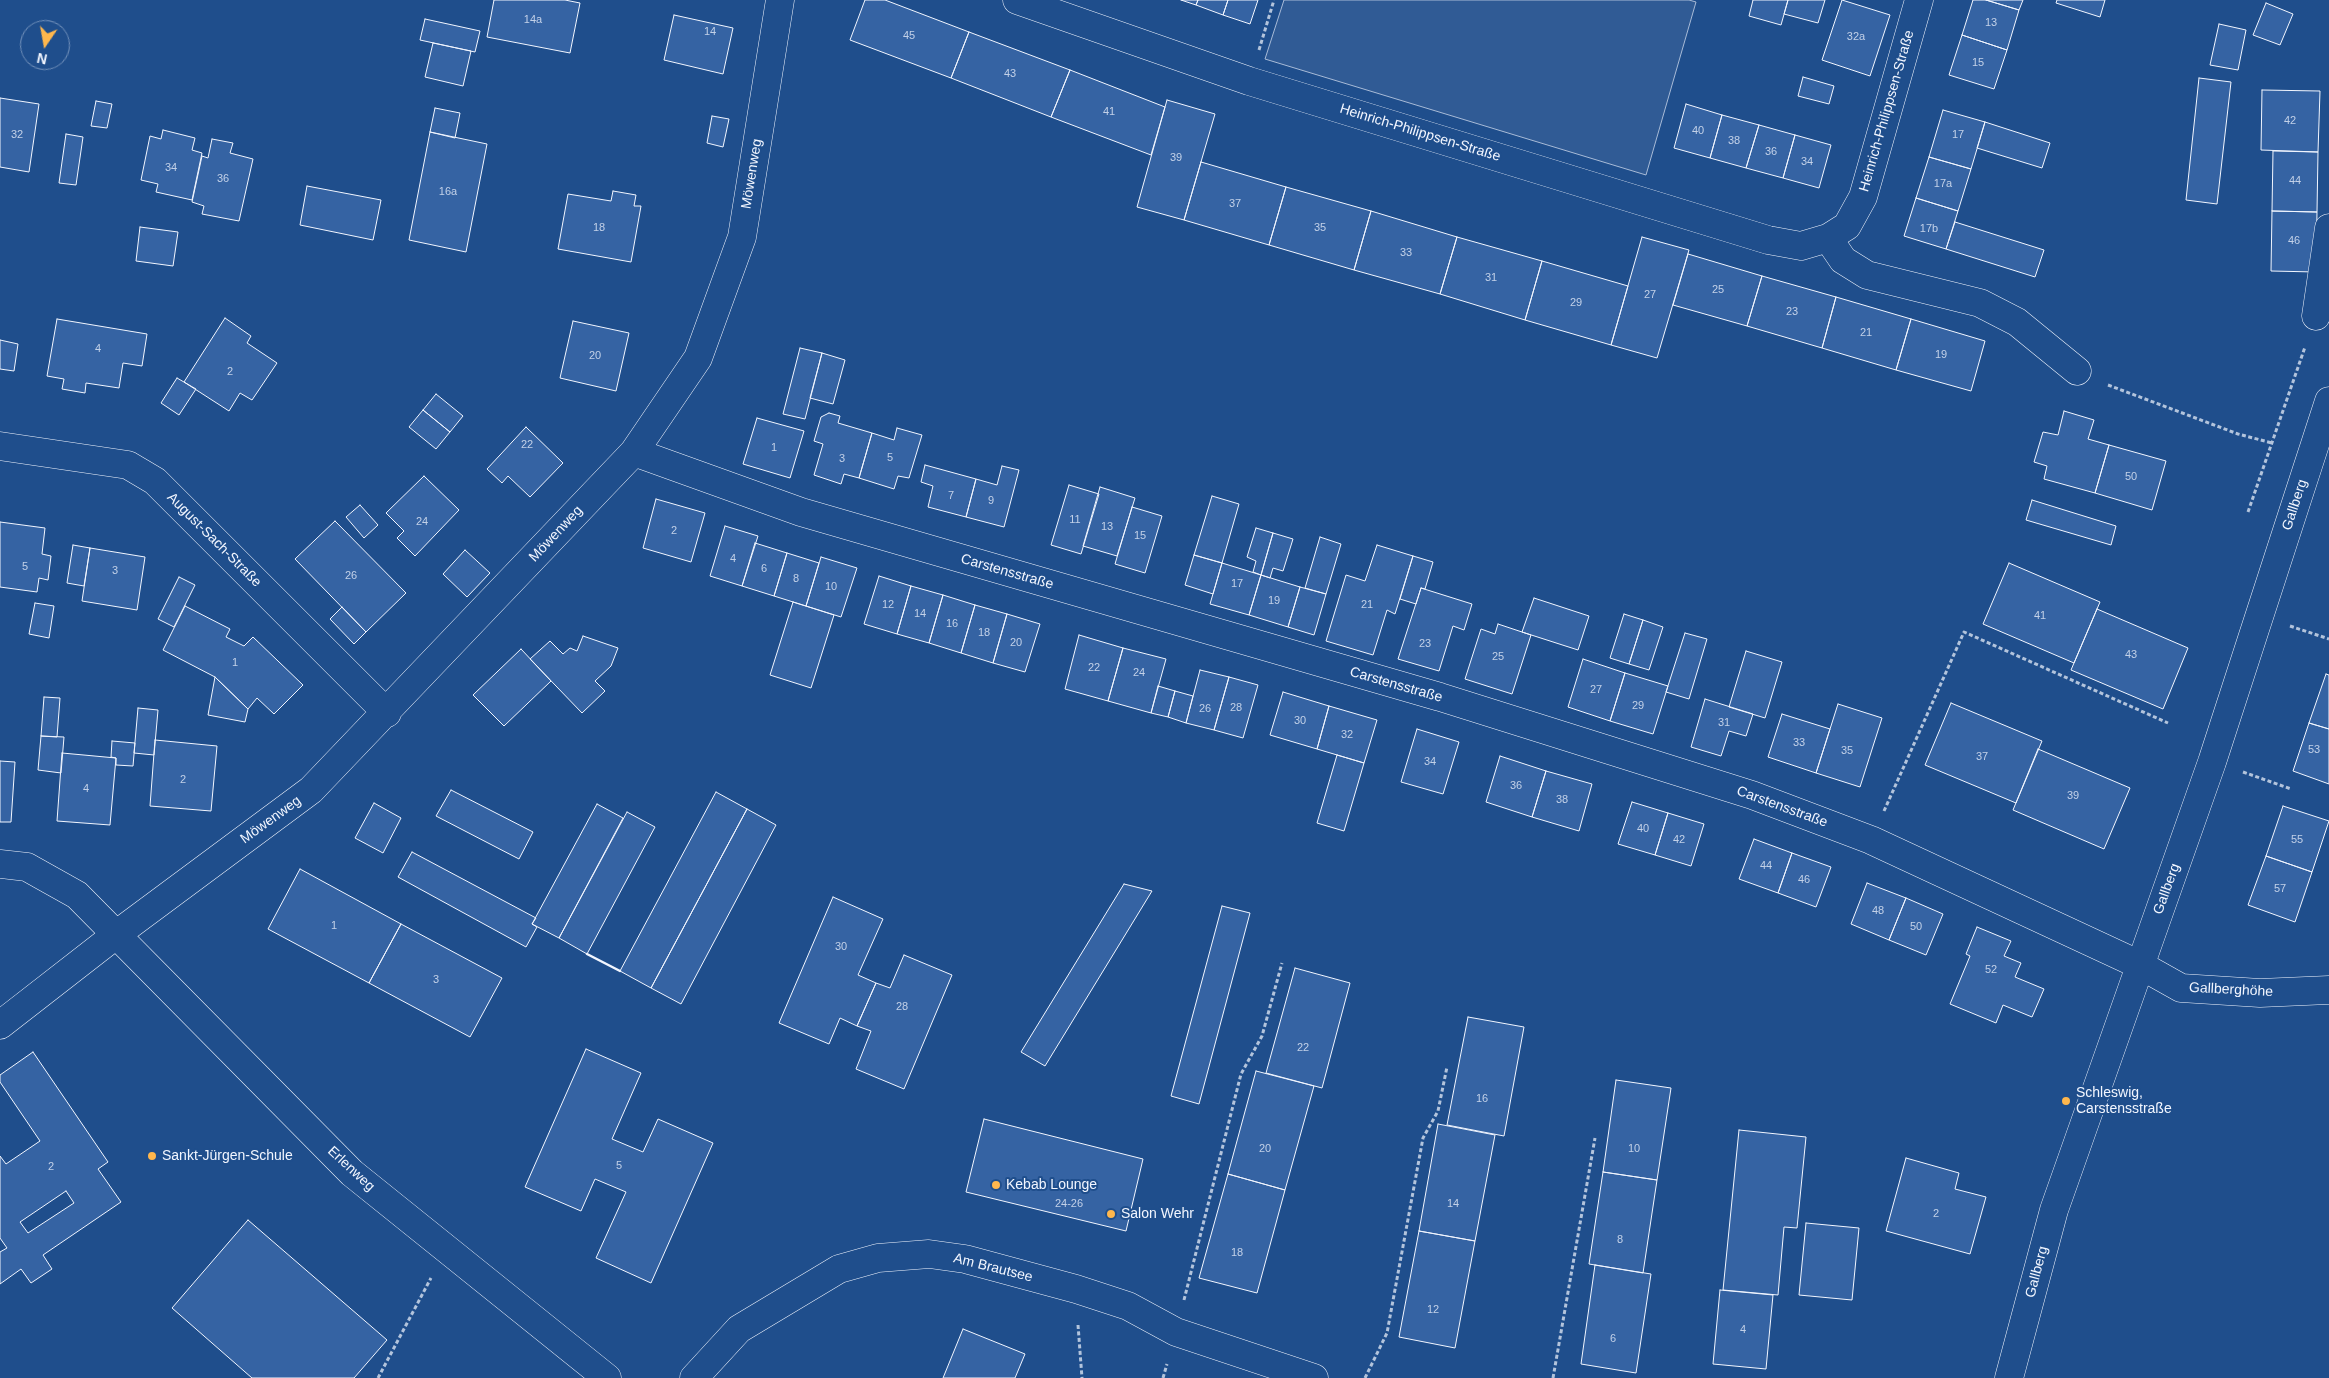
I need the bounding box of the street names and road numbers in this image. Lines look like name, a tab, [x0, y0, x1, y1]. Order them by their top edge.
street label: Heinrich-Philippsen-Straße	[1856, 28, 1918, 194]
street label: Heinrich-Philippsen-Straße	[1338, 101, 1502, 165]
street label: Möwenweg	[738, 138, 766, 210]
street label: Gallberg	[2279, 477, 2311, 533]
street label: August-Sach-Straße	[163, 489, 265, 591]
street label: Möwenweg	[526, 502, 586, 566]
street label: Carstensstraße	[959, 551, 1055, 593]
street label: Carstensstraße	[1348, 664, 1444, 706]
street label: Carstensstraße	[1734, 783, 1830, 831]
street label: Möwenweg	[237, 792, 305, 848]
street label: Gallberg	[2150, 861, 2184, 917]
street label: Gallberghöhe	[2189, 979, 2273, 1001]
street label: Erlenweg	[324, 1143, 378, 1195]
street label: Gallberg	[2022, 1244, 2052, 1300]
street label: Am Brautsee	[952, 1250, 1034, 1286]

